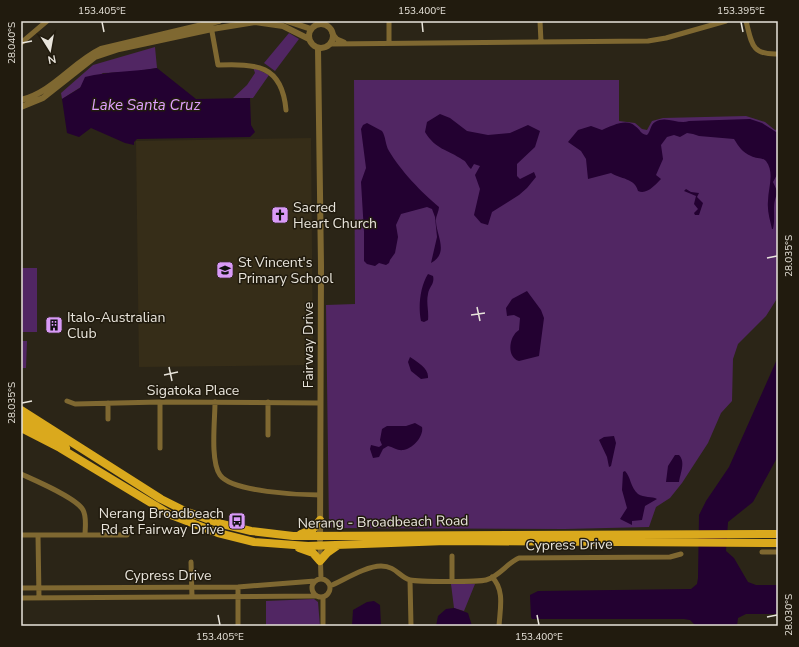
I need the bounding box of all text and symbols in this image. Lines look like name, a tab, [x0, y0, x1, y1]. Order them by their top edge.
text: 153.405°E	[78, 4, 126, 18]
text: 153.400°E	[398, 4, 446, 18]
text: 153.395°E	[717, 4, 765, 18]
text: 28.040°S	[5, 22, 19, 64]
north arrow	[30, 30, 70, 70]
text: N	[46, 51, 57, 67]
water label: Lake Santa Cruz	[92, 95, 200, 115]
place label: Sacred Heart Church	[293, 198, 377, 233]
church icon: Sacred Heart Church	[270, 205, 290, 225]
text: 28.035°S	[782, 235, 796, 277]
place label: St Vincent's Primary School	[238, 253, 334, 288]
school or university icon: St Vincent's Primary School	[215, 260, 235, 280]
street label: Fairway Drive	[299, 302, 318, 388]
place label: Italo-Australian Club	[67, 308, 165, 343]
building icon: Italo-Australian Club	[44, 315, 64, 335]
street label: Sigatoka Place	[147, 381, 239, 400]
text: 28.035°S	[5, 382, 19, 424]
place label: Nerang Broadbeach Rd at Fairway Drive	[99, 504, 224, 539]
bus stop icon: Nerang Broadbeach Rd at Fairway Drive	[227, 511, 247, 531]
street label: Nerang - Broadbeach Road	[297, 511, 469, 533]
street label: Cypress Drive	[525, 535, 613, 555]
street label: Cypress Drive	[124, 566, 212, 585]
text: 28.030°S	[782, 594, 796, 636]
text: 153.405°E	[196, 630, 244, 644]
text: 153.400°E	[515, 630, 563, 644]

